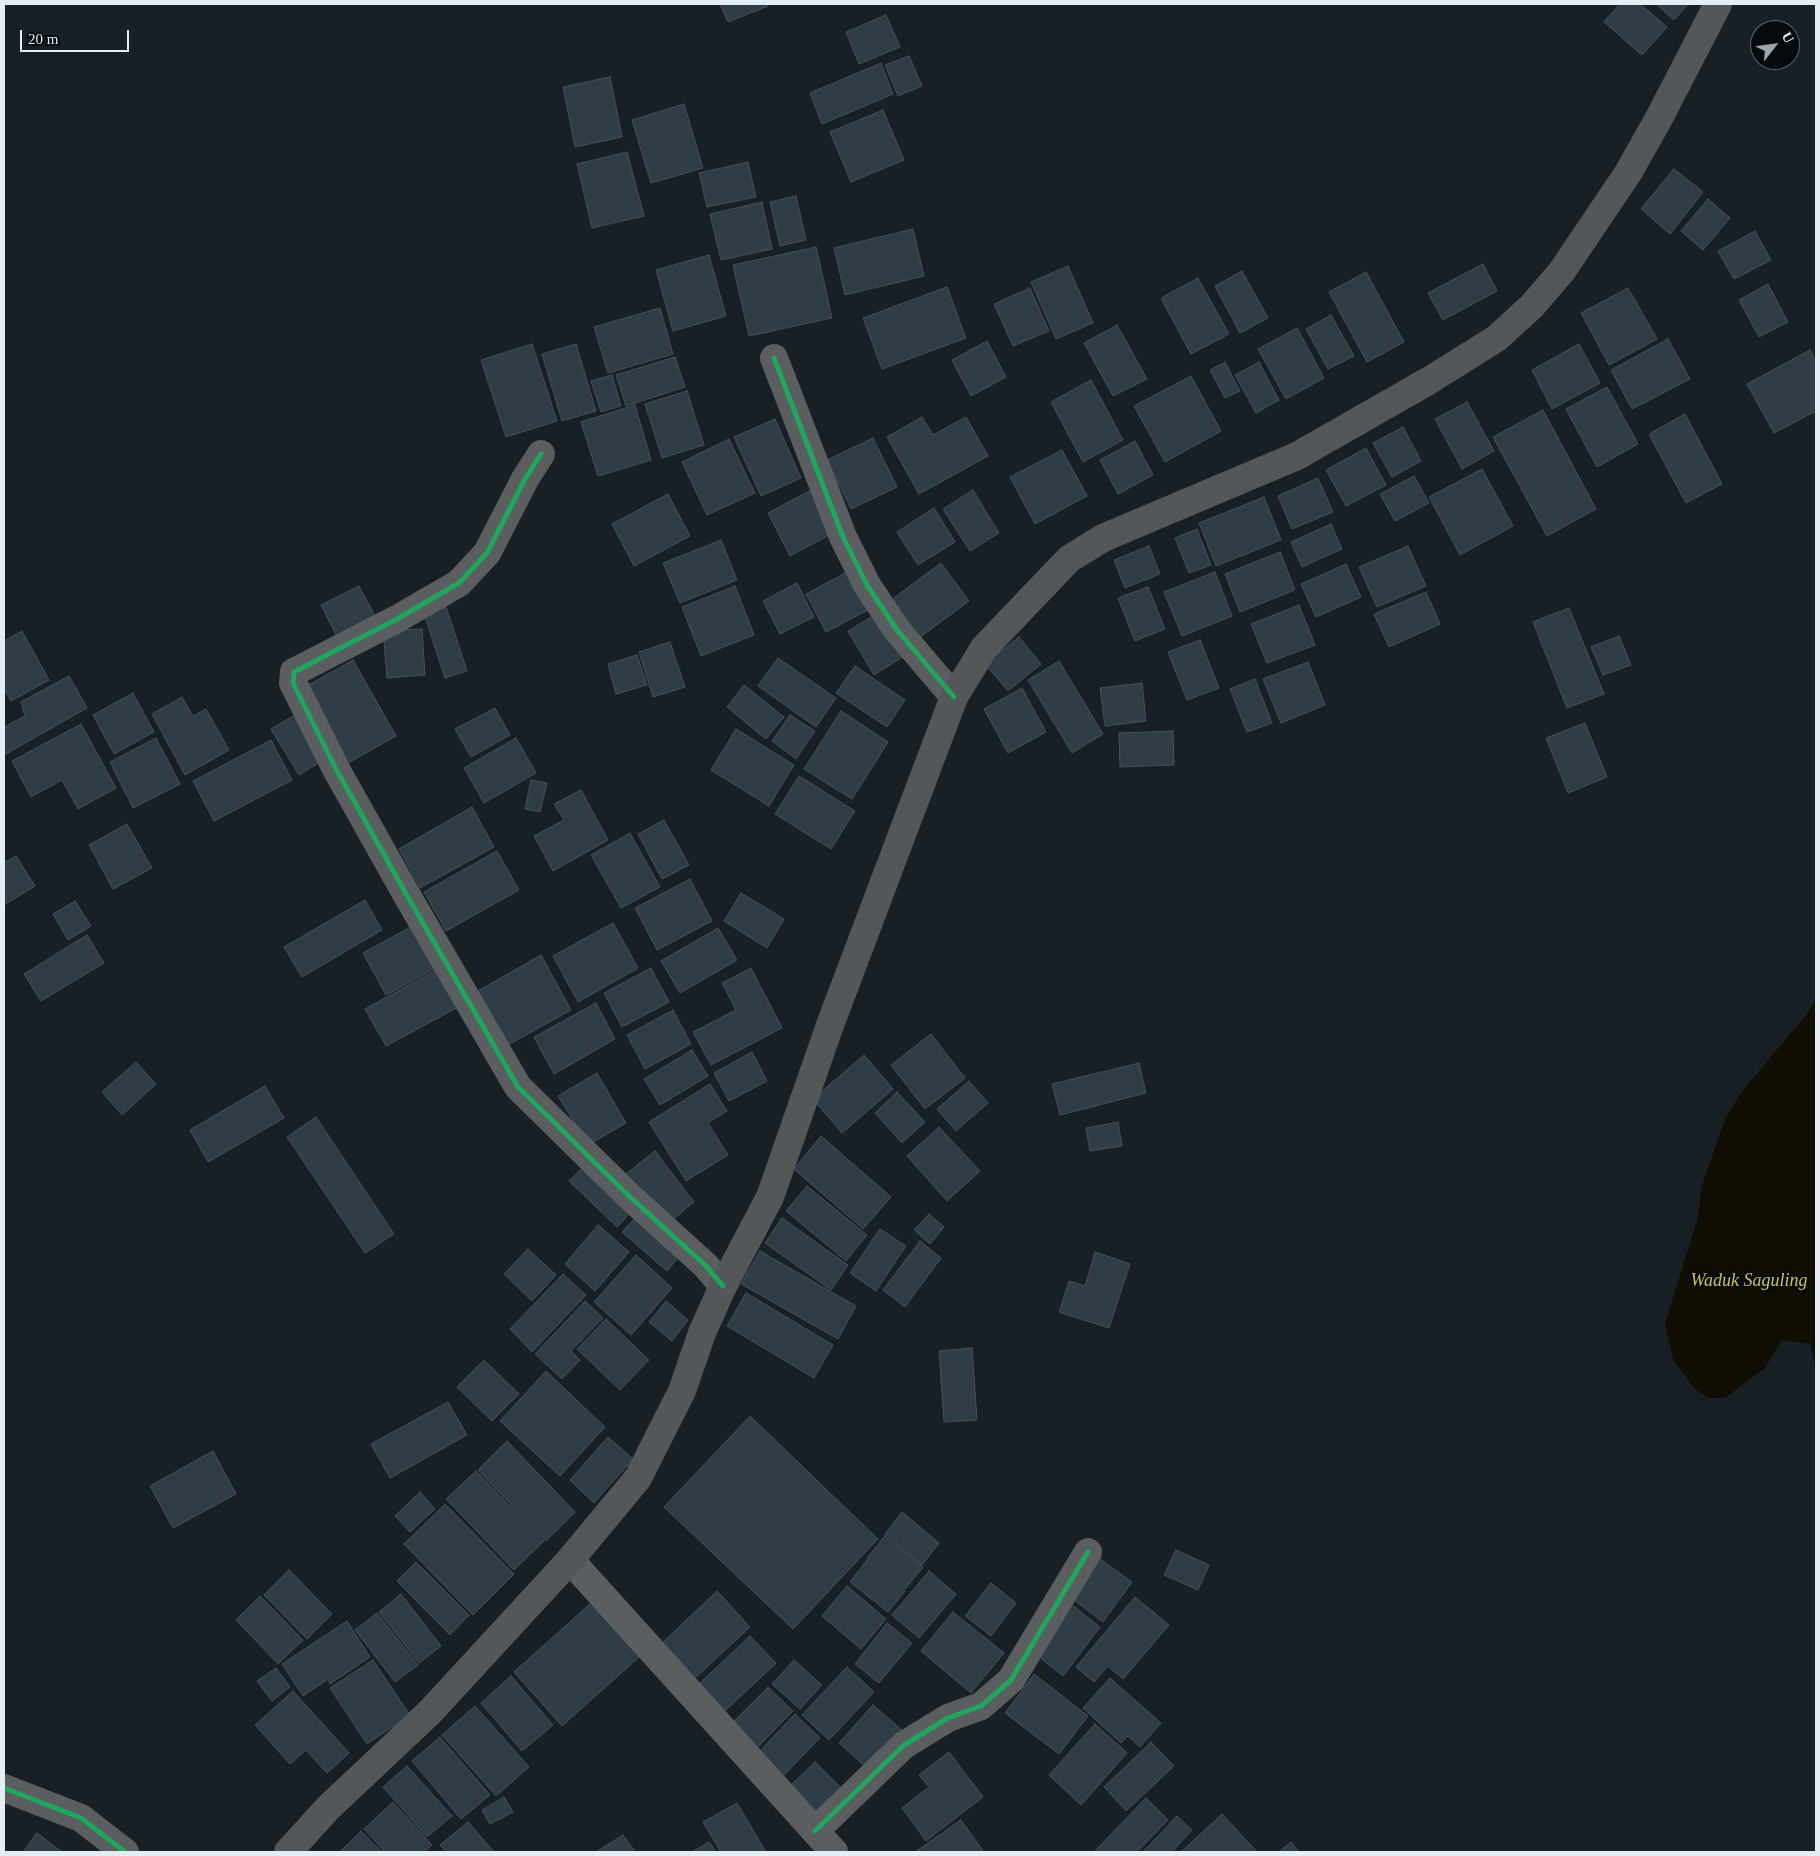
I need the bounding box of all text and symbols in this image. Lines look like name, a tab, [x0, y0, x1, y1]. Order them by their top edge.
scale bar	[22, 20, 131, 52]
north arrow	[1750, 20, 1800, 70]
text: U	[1779, 30, 1797, 46]
text: 20 m	[28, 31, 58, 47]
water label: Waduk Saguling	[1691, 1270, 1807, 1292]

